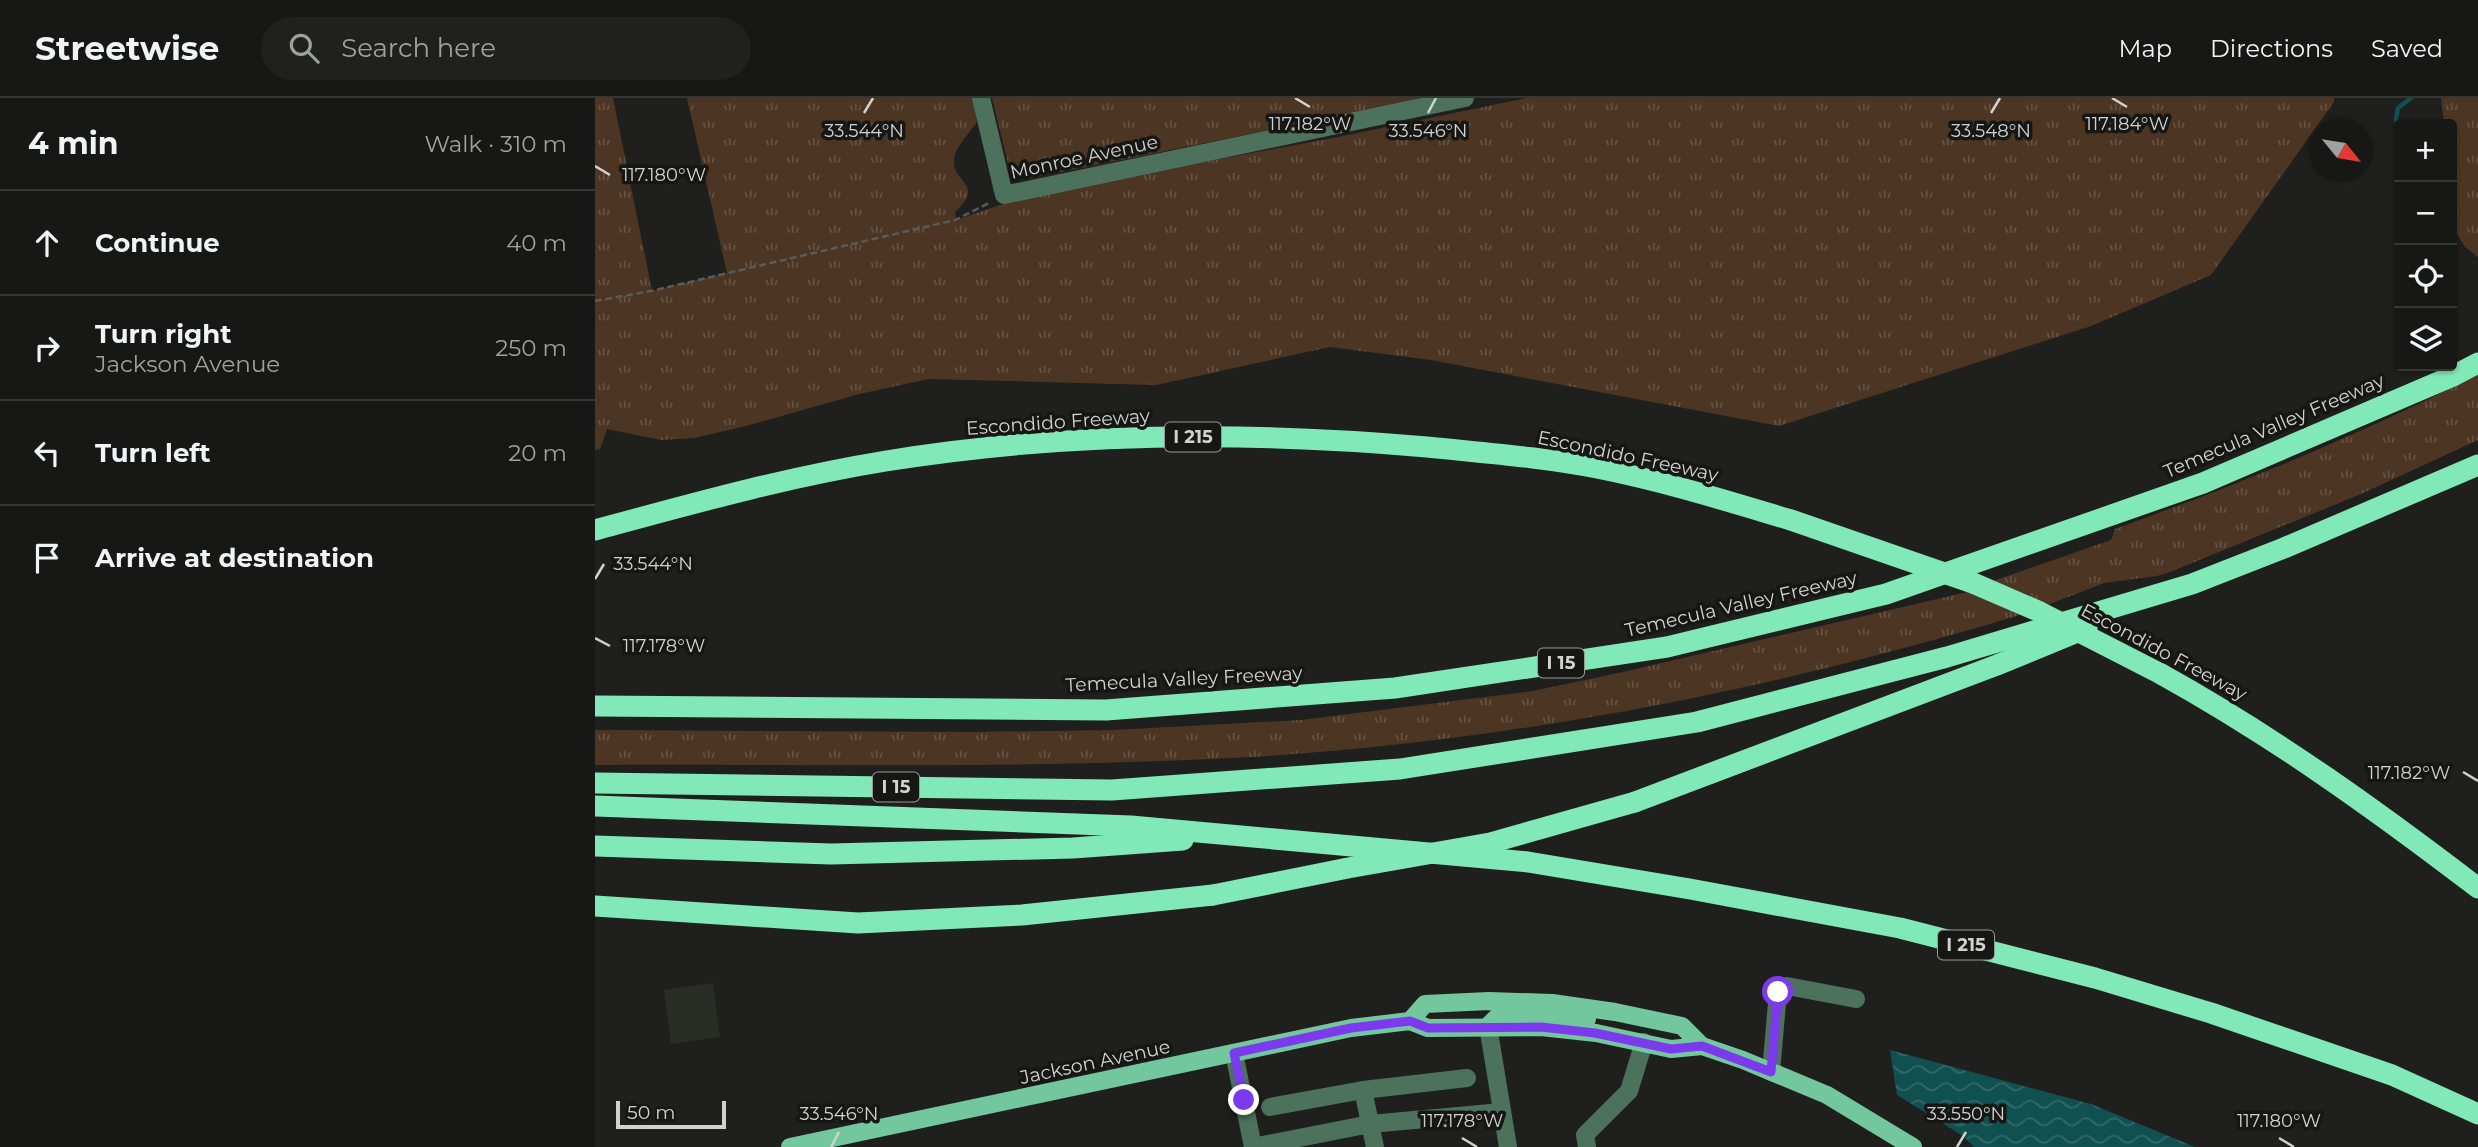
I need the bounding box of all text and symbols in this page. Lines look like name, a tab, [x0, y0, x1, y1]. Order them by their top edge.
search box	[261, 17, 751, 80]
text: Streetwise	[35, 28, 219, 68]
icon: search	[285, 29, 323, 67]
text: Search here	[341, 32, 496, 64]
text: Map	[2119, 34, 2172, 63]
text: Directions	[2210, 34, 2333, 63]
text: Saved	[2371, 34, 2443, 63]
text: 117.182°W	[1269, 113, 1351, 135]
text: 117.184°W	[2085, 113, 2169, 135]
north arrow	[2310, 119, 2373, 182]
map controls	[2394, 119, 2457, 371]
button: +	[2394, 119, 2457, 182]
text: 33.544°N	[824, 120, 904, 142]
text: 33.546°N	[1389, 120, 1467, 142]
text: 33.548°N	[1951, 120, 2031, 142]
text: 4 min	[28, 125, 118, 162]
text: Walk · 310 m	[424, 130, 567, 158]
street label: Monroe Avenue	[1008, 130, 1160, 184]
text: 117.180°W	[622, 164, 706, 186]
button: −	[2394, 182, 2457, 245]
icon: ahead	[28, 224, 66, 262]
text: Continue	[95, 227, 220, 259]
text: 40 m	[506, 229, 567, 257]
button: locate	[2394, 245, 2457, 308]
button: layers	[2394, 308, 2457, 371]
text: Turn right	[95, 318, 231, 350]
icon: right	[28, 329, 66, 367]
text: 250 m	[495, 334, 567, 362]
text: Jackson Avenue	[95, 350, 280, 378]
street label: Temecula Valley Freeway	[2160, 369, 2388, 483]
street label: Escondido Freeway	[965, 404, 1151, 440]
road number: I 215	[1165, 422, 1221, 452]
street label: Escondido Freeway	[1535, 426, 1721, 487]
icon: left	[28, 434, 66, 472]
text: Turn left	[95, 437, 211, 469]
text: 20 m	[508, 439, 567, 467]
icon: arrive	[28, 539, 66, 577]
text: Arrive at destination	[95, 542, 374, 574]
text: 33.544°N	[613, 553, 693, 575]
street label: Temecula Valley Freeway	[1623, 566, 1860, 642]
street label: Escondido Freeway	[2077, 599, 2251, 706]
text: 117.178°W	[623, 635, 705, 657]
road number: I 15	[1538, 648, 1584, 678]
street label: Temecula Valley Freeway	[1065, 661, 1304, 697]
text: 117.182°W	[2368, 762, 2450, 784]
road number: I 15	[873, 772, 919, 802]
road number: I 215	[1938, 930, 1994, 960]
route start	[1762, 976, 1793, 1007]
street label: Jackson Avenue	[1017, 1035, 1172, 1089]
route end	[1228, 1084, 1259, 1115]
scale bar	[616, 1098, 726, 1130]
text: 50 m	[627, 1101, 675, 1124]
text: 33.546°N	[800, 1103, 878, 1125]
text: 33.550°N	[1927, 1103, 2005, 1125]
text: 117.178°W	[1421, 1110, 1503, 1132]
text: 117.180°W	[2237, 1110, 2321, 1132]

